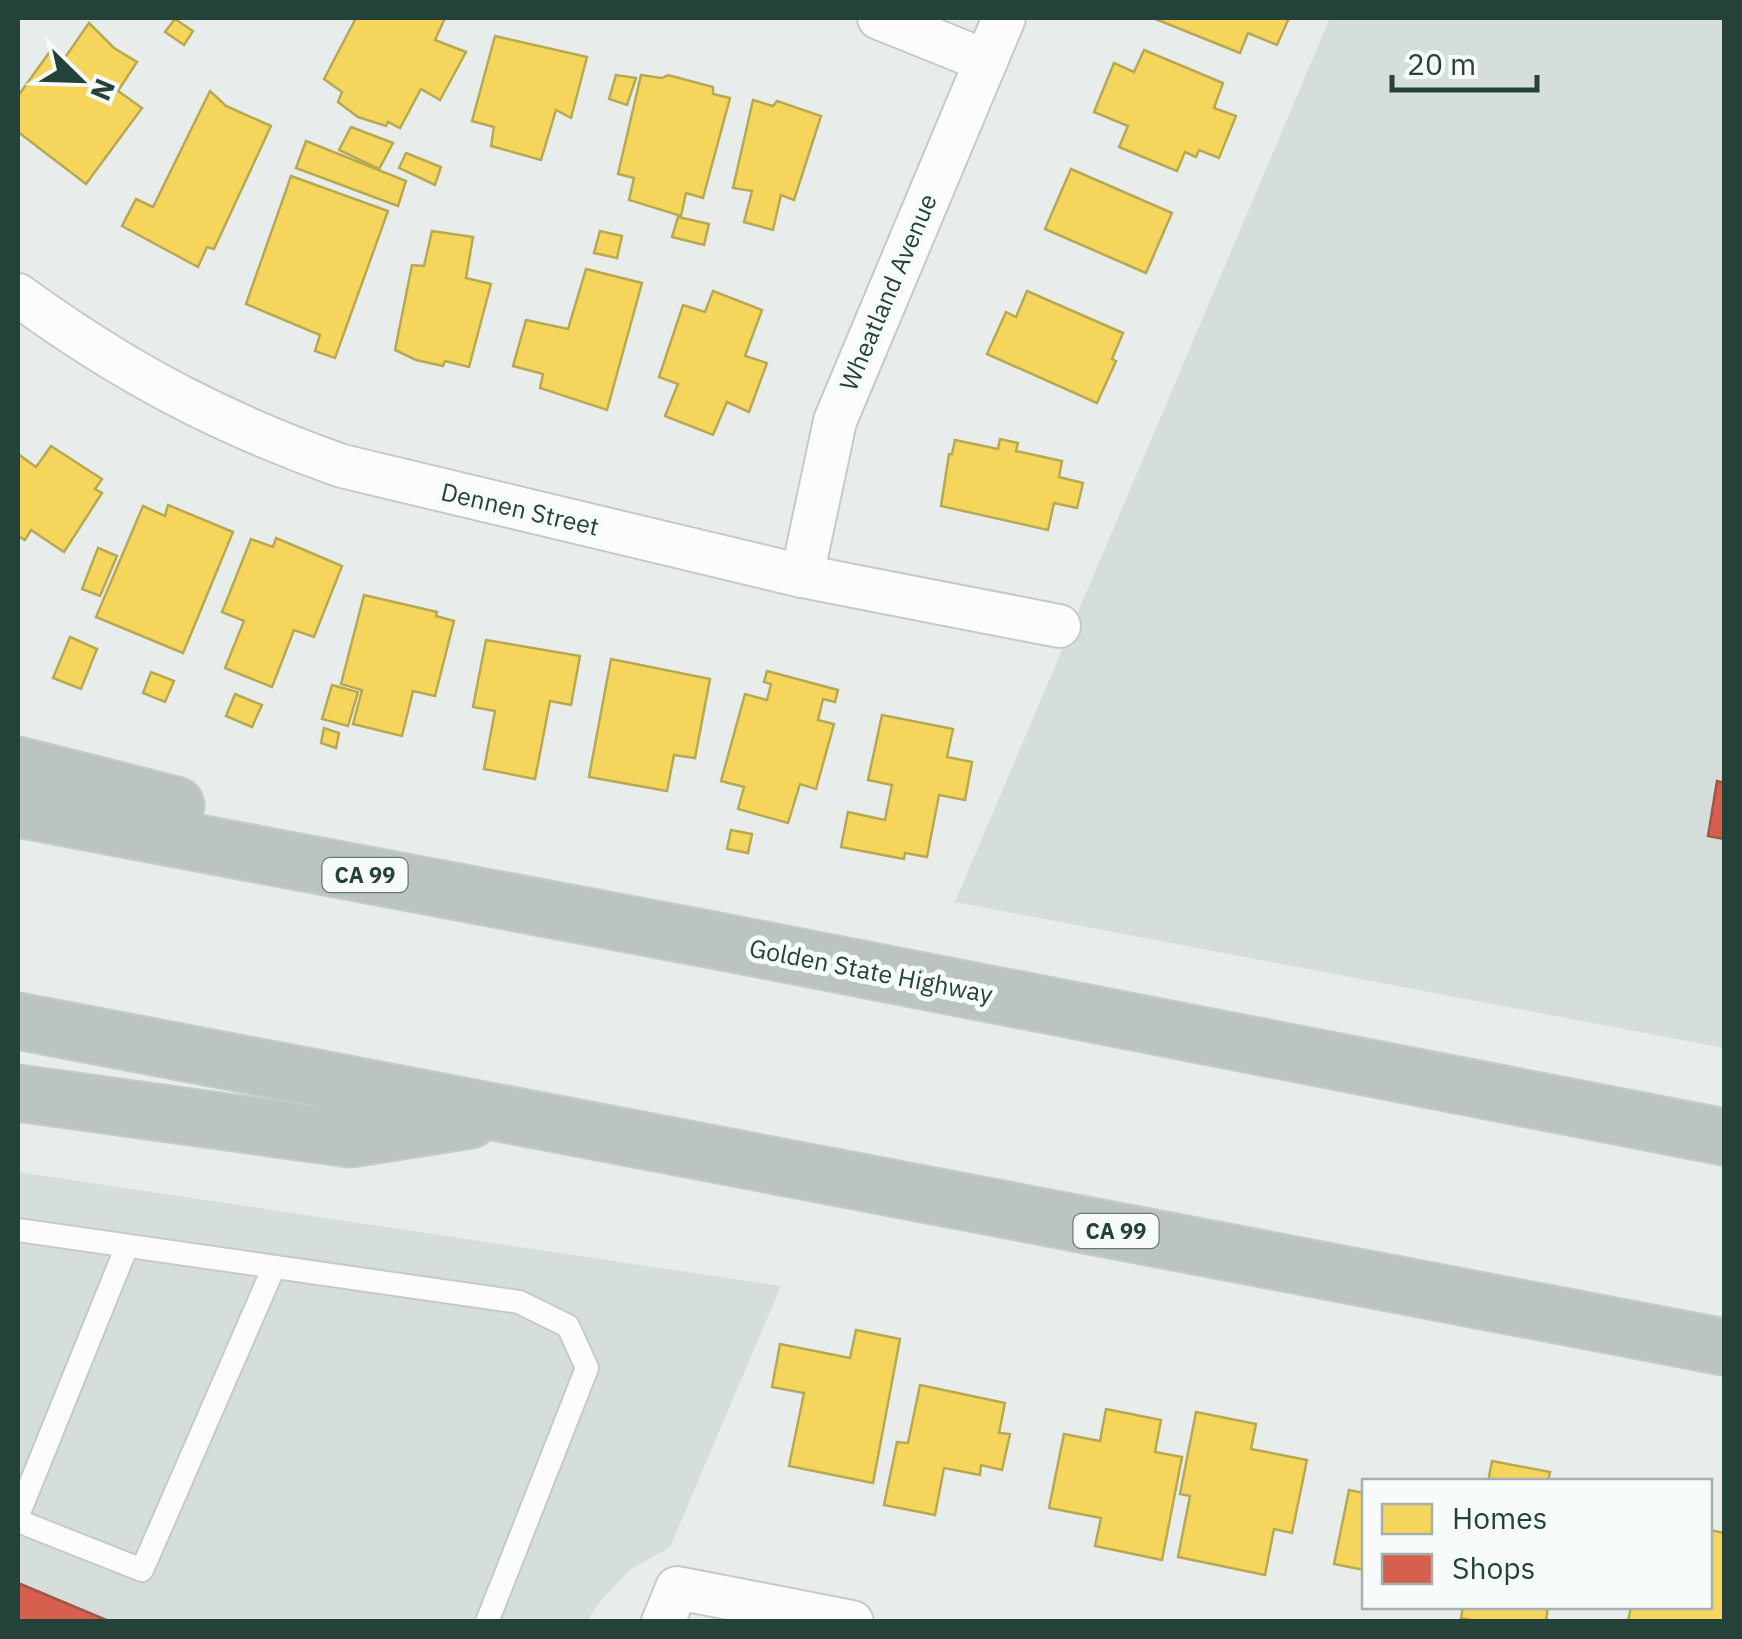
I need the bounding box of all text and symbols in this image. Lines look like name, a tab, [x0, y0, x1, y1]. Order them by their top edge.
north arrow	[30, 30, 130, 130]
scale bar	[1392, 30, 1537, 92]
text: 20 m	[1407, 44, 1476, 83]
text: N	[82, 73, 124, 107]
street label: Wheatland Avenue	[831, 188, 944, 395]
street label: Dennen Street	[438, 474, 602, 543]
road number: CA 99	[322, 858, 408, 892]
street label: Golden State Highway	[747, 931, 996, 1010]
road number: CA 99	[1074, 1214, 1158, 1248]
legend	[1362, 1479, 1712, 1609]
text: Homes	[1452, 1498, 1547, 1537]
text: Shops	[1452, 1548, 1535, 1587]

